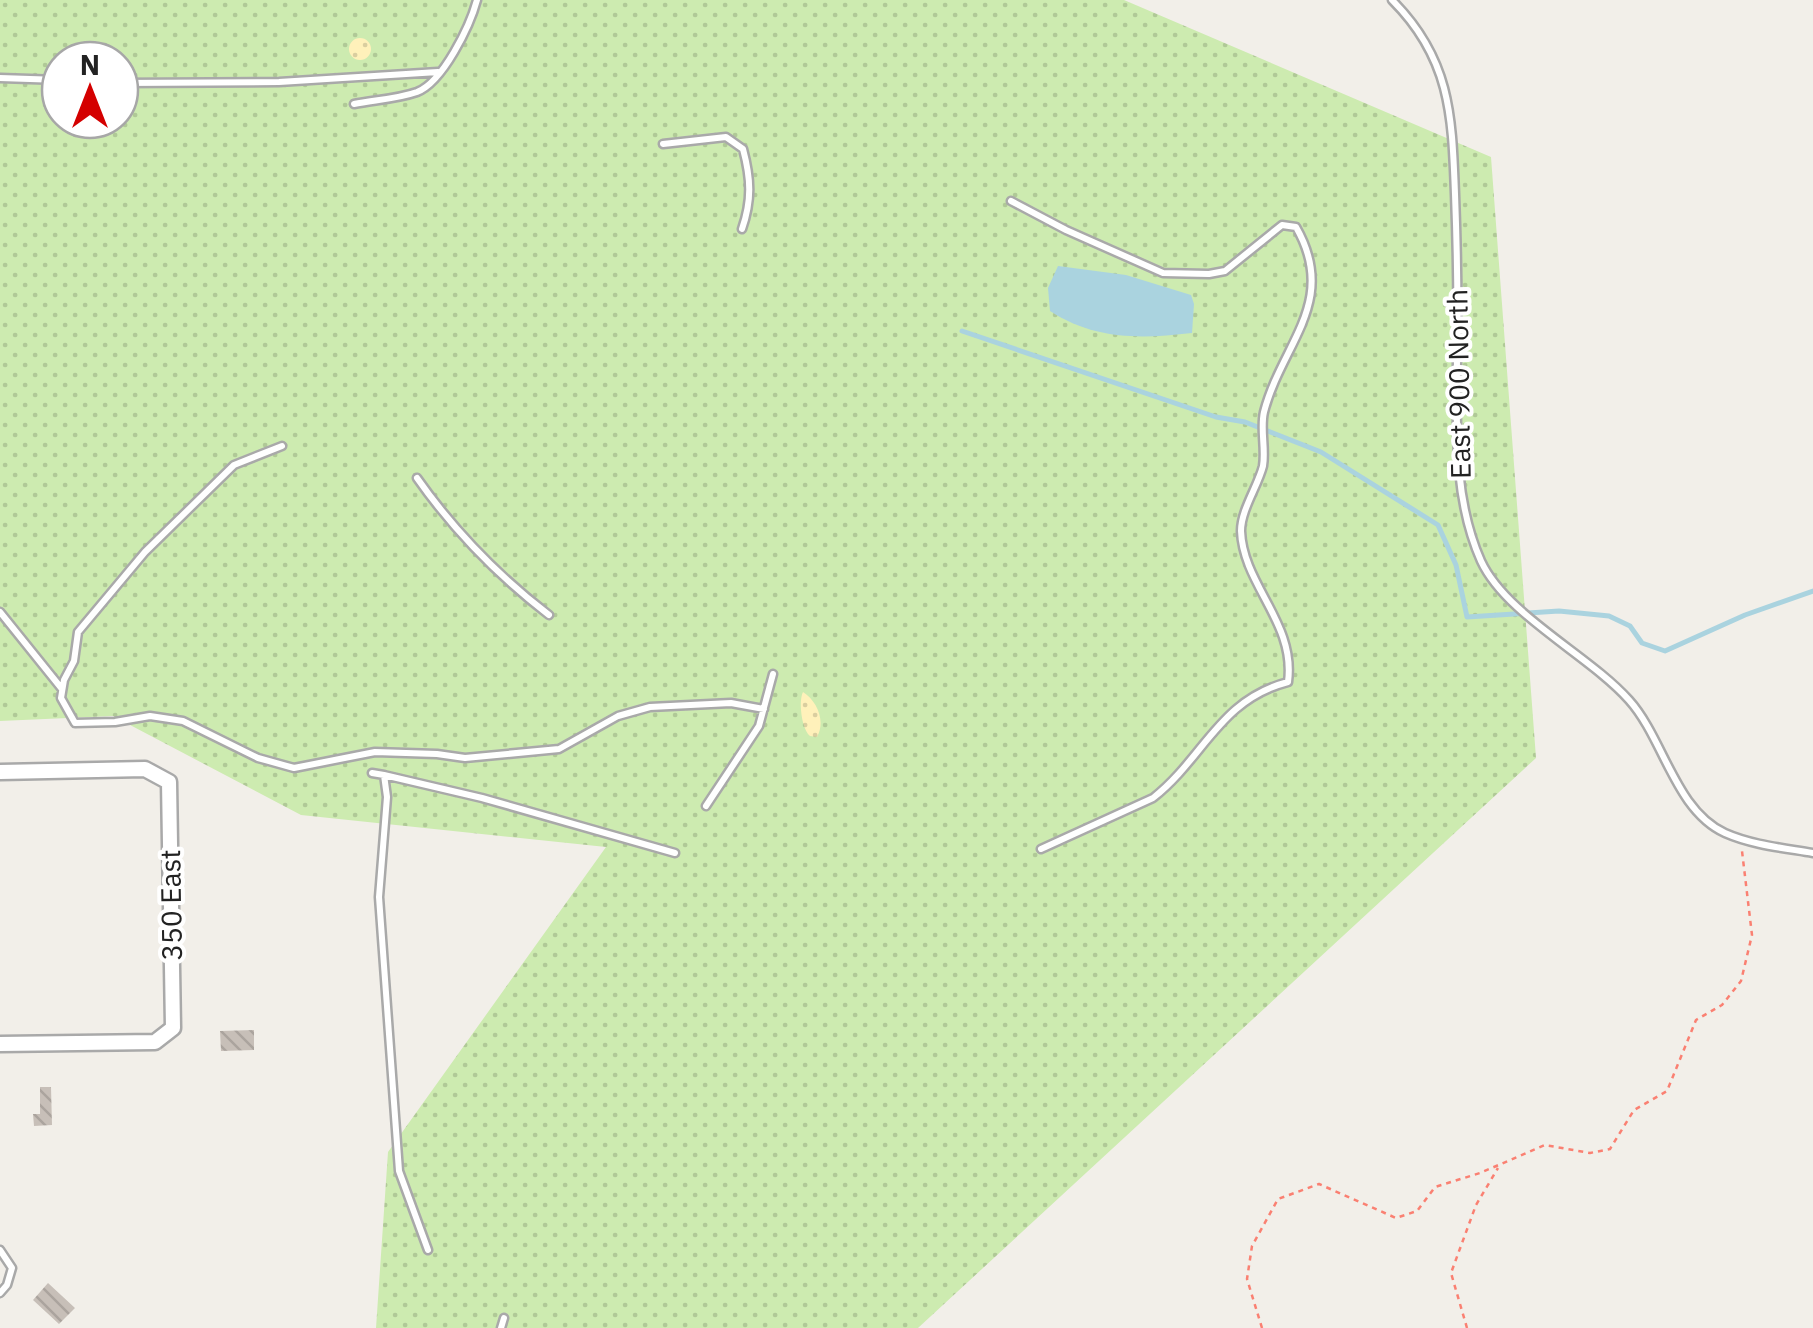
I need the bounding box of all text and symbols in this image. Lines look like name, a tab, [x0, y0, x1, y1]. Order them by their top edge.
north arrow	[40, 40, 140, 140]
text: N	[80, 46, 100, 83]
street label: East 900 North	[1438, 289, 1479, 479]
street label: 350 East	[151, 849, 190, 961]

